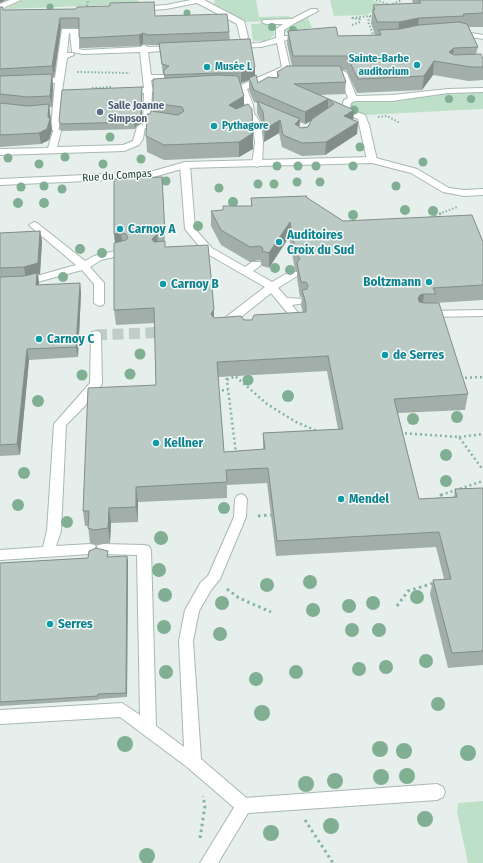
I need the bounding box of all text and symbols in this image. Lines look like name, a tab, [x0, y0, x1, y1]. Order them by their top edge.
place label: Sainte-Barbe auditorium	[349, 52, 409, 78]
place label: Musée L	[215, 60, 252, 74]
marker: Sainte-Barbe auditorium	[412, 60, 422, 70]
marker: Musée L	[202, 62, 212, 72]
place label: Salle Joanne Simpson	[108, 99, 164, 125]
marker: Salle Joanne Simpson	[95, 107, 105, 117]
place label: Pythagore	[222, 119, 269, 133]
marker: Pythagore	[209, 121, 219, 131]
street label: Rue du Compas	[82, 167, 152, 185]
place label: Carnoy A	[128, 221, 176, 237]
marker: Carnoy A	[115, 224, 125, 234]
place label: Auditoires Croix du Sud	[287, 227, 354, 258]
marker: Auditoires Croix du Sud	[274, 237, 284, 247]
place label: Boltzmann	[363, 274, 421, 290]
place label: Carnoy B	[171, 276, 219, 292]
marker: Boltzmann	[424, 277, 434, 287]
marker: Carnoy B	[158, 279, 168, 289]
place label: Carnoy C	[47, 331, 94, 347]
marker: Carnoy C	[34, 334, 44, 344]
place label: de Serres	[393, 347, 444, 363]
marker: de Serres	[380, 350, 390, 360]
place label: Kellner	[164, 435, 203, 451]
marker: Kellner	[151, 438, 161, 448]
place label: Mendel	[349, 491, 389, 507]
marker: Mendel	[336, 494, 346, 504]
place label: Serres	[58, 616, 93, 632]
marker: Serres	[45, 619, 55, 629]

